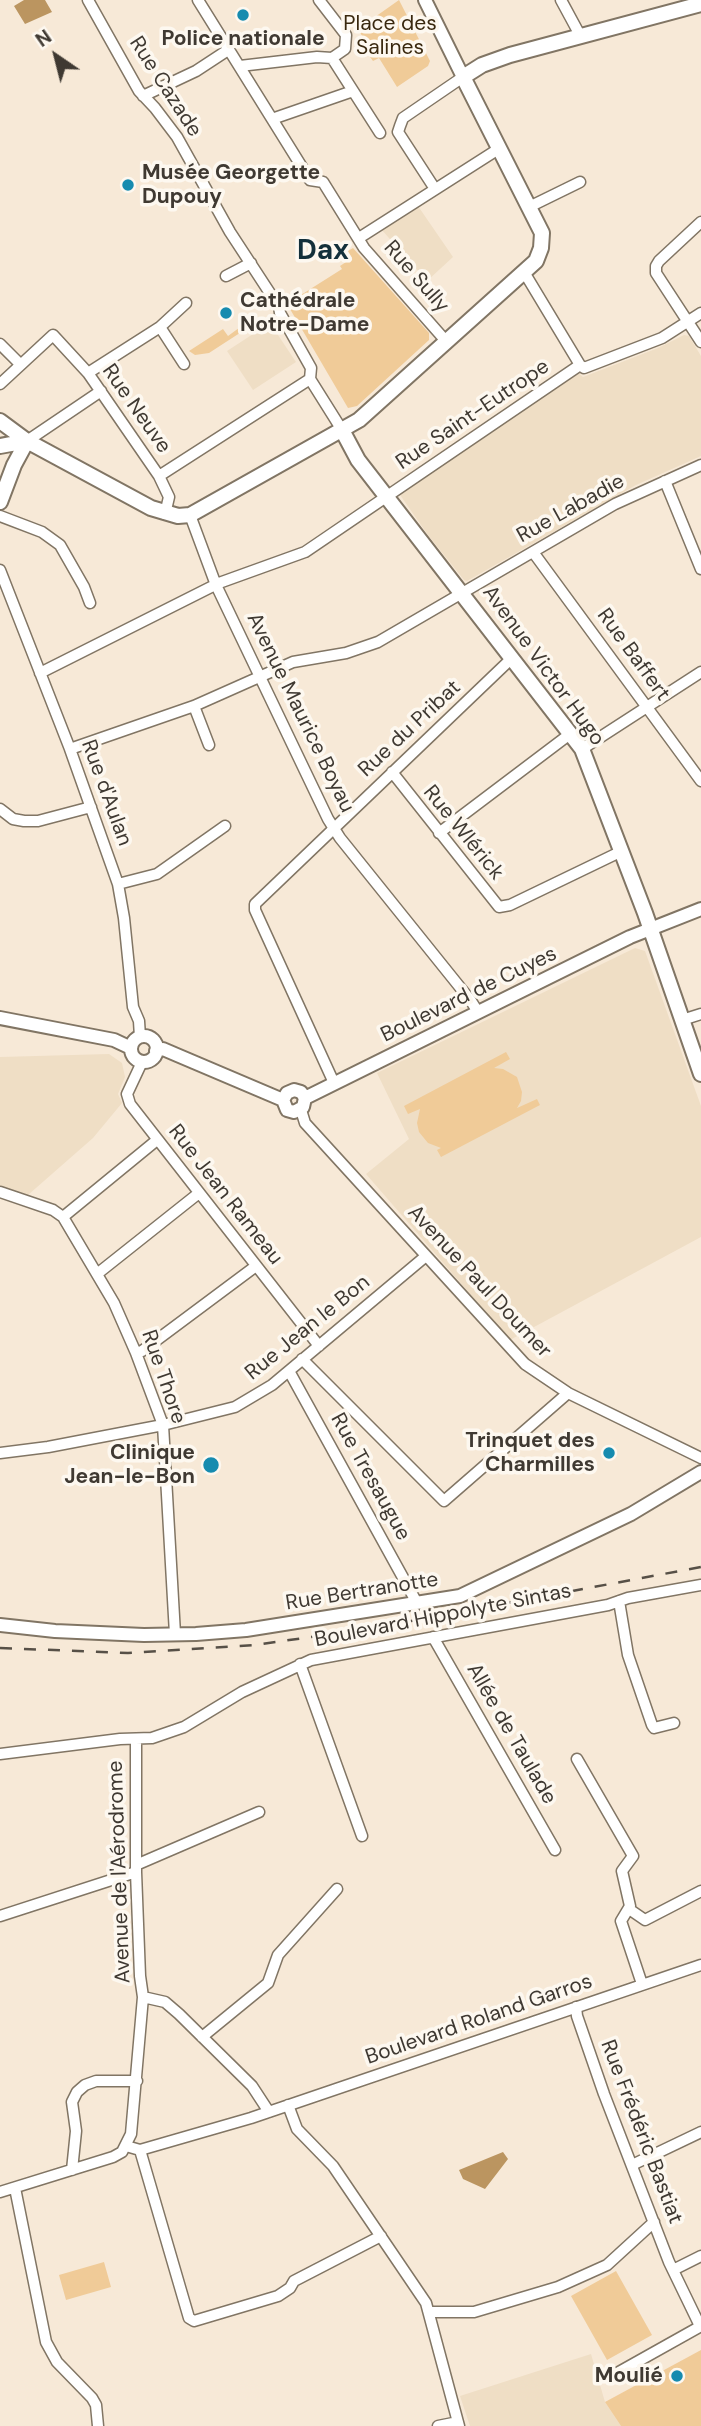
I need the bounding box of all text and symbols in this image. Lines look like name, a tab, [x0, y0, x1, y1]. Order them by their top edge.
marker: Police nationale	[235, 7, 251, 23]
park label: Place des Salines	[343, 11, 437, 61]
north arrow	[21, 21, 91, 91]
text: N	[31, 24, 57, 53]
place label: Police nationale	[161, 26, 325, 52]
street label: Rue Cazade	[123, 32, 207, 142]
place label: Musée Georgette Dupouy	[142, 160, 320, 210]
marker: Musée Georgette Dupouy	[120, 177, 136, 193]
district label: Dax	[297, 235, 349, 269]
street label: Rue Sully	[378, 236, 454, 318]
place label: Cathédrale Notre-Dame	[240, 288, 370, 338]
marker: Cathédrale Notre-Dame	[218, 305, 234, 321]
street label: Rue Saint-Eutrope	[392, 354, 554, 476]
street label: Rue Neuve	[96, 360, 176, 458]
street label: Rue Labadie	[513, 469, 629, 549]
street label: Avenue Victor Hugo	[477, 581, 609, 751]
street label: Rue Baffert	[591, 604, 675, 706]
street label: Avenue Maurice Boyau	[241, 609, 359, 817]
street label: Rue du Pribat	[354, 675, 466, 783]
street label: Rue d'Aulan	[75, 736, 137, 850]
street label: Rue Wlérick	[417, 781, 509, 885]
street label: Boulevard de Cuyes	[377, 942, 561, 1048]
street label: Rue Jean Rameau	[162, 1120, 288, 1270]
street label: Avenue Paul Doumer	[402, 1200, 556, 1364]
street label: Rue Jean le Bon	[241, 1270, 375, 1386]
street label: Rue Thore	[135, 1327, 191, 1427]
street label: Rue Tresaugue	[325, 1409, 415, 1545]
place label: Trinquet des Charmilles	[465, 1428, 595, 1478]
place label: Clinique Jean-le-Bon	[64, 1440, 195, 1490]
marker: Trinquet des Charmilles	[601, 1445, 617, 1461]
marker: Clinique Jean-le-Bon	[201, 1455, 221, 1475]
street label: Rue Bertranotte	[284, 1568, 440, 1616]
street label: Boulevard Hippolyte Sintas	[313, 1579, 573, 1653]
street label: Allée de Taulade	[461, 1659, 561, 1809]
street label: Avenue de l'Aérodrome	[104, 1760, 136, 1984]
street label: Boulevard Roland Garros	[362, 1969, 596, 2071]
street label: Rue Frédéric Bastiat	[594, 2037, 688, 2227]
place label: Moulié	[595, 2363, 663, 2389]
marker: Moulié	[669, 2368, 685, 2384]

